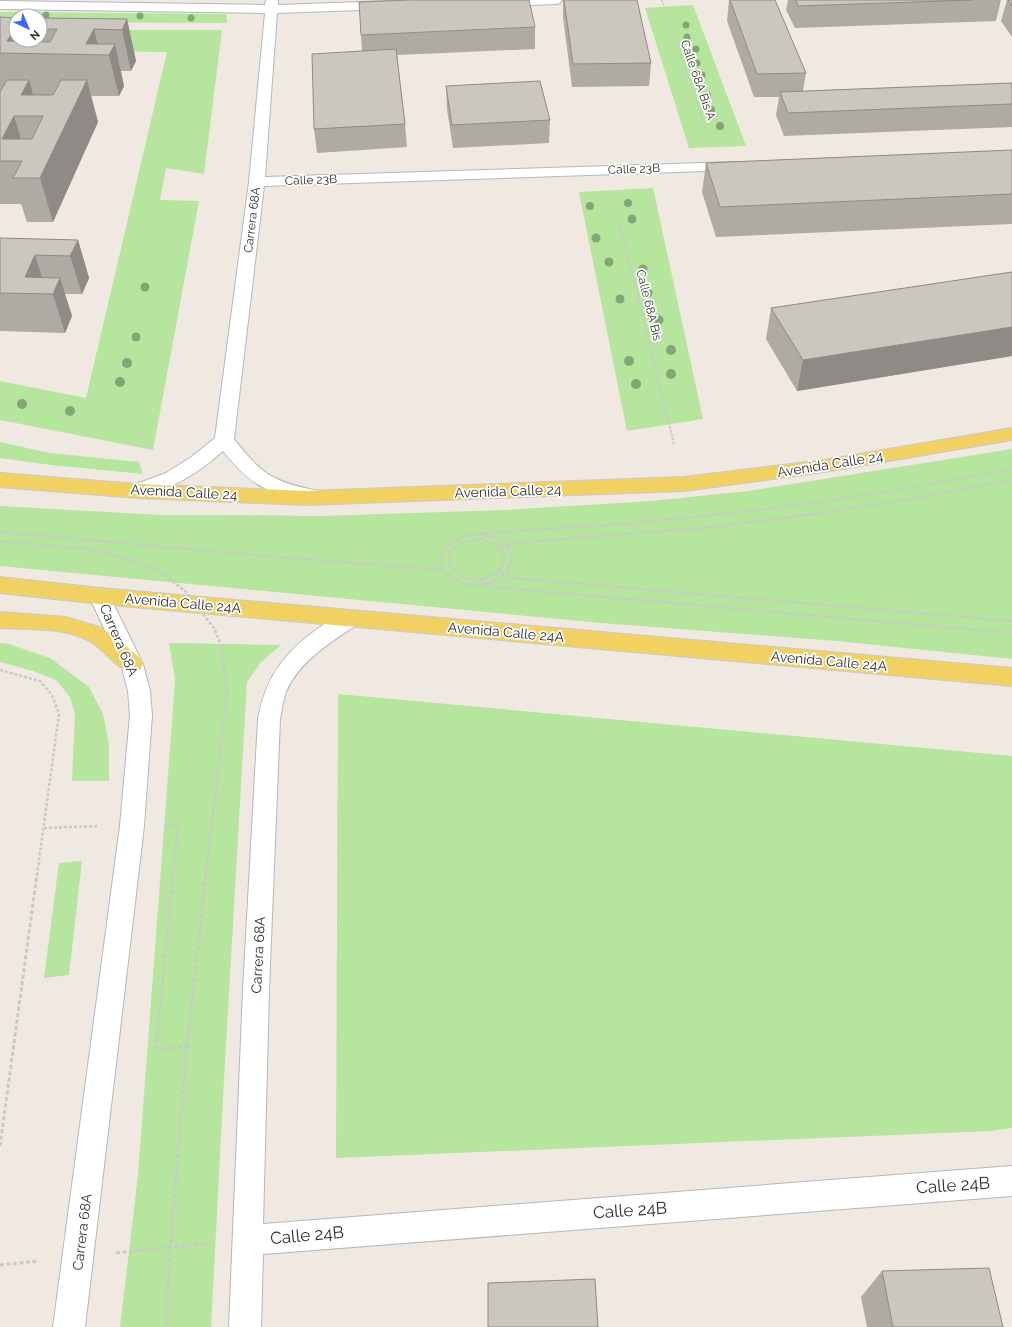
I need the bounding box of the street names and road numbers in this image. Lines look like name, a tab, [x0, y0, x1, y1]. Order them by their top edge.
street label: Calle 68A Bis A	[678, 38, 718, 122]
street label: Calle 23B	[608, 161, 660, 177]
street label: Calle 23B	[285, 172, 337, 188]
street label: Carrera 68A	[241, 186, 263, 254]
street label: Calle 68A Bis	[633, 268, 665, 342]
street label: Avenida Calle 24	[776, 448, 885, 480]
street label: Avenida Calle 24	[130, 481, 238, 503]
street label: Avenida Calle 24	[454, 481, 562, 501]
street label: Avenida Calle 24A	[124, 590, 242, 616]
street label: Carrera 68A	[97, 601, 142, 679]
street label: Avenida Calle 24A	[447, 619, 565, 645]
street label: Avenida Calle 24A	[770, 648, 888, 674]
street label: Carrera 68A	[248, 915, 268, 994]
street label: Calle 24B	[915, 1172, 991, 1198]
street label: Carrera 68A	[69, 1192, 95, 1271]
street label: Calle 24B	[592, 1197, 668, 1223]
street label: Calle 24B	[269, 1222, 345, 1248]

